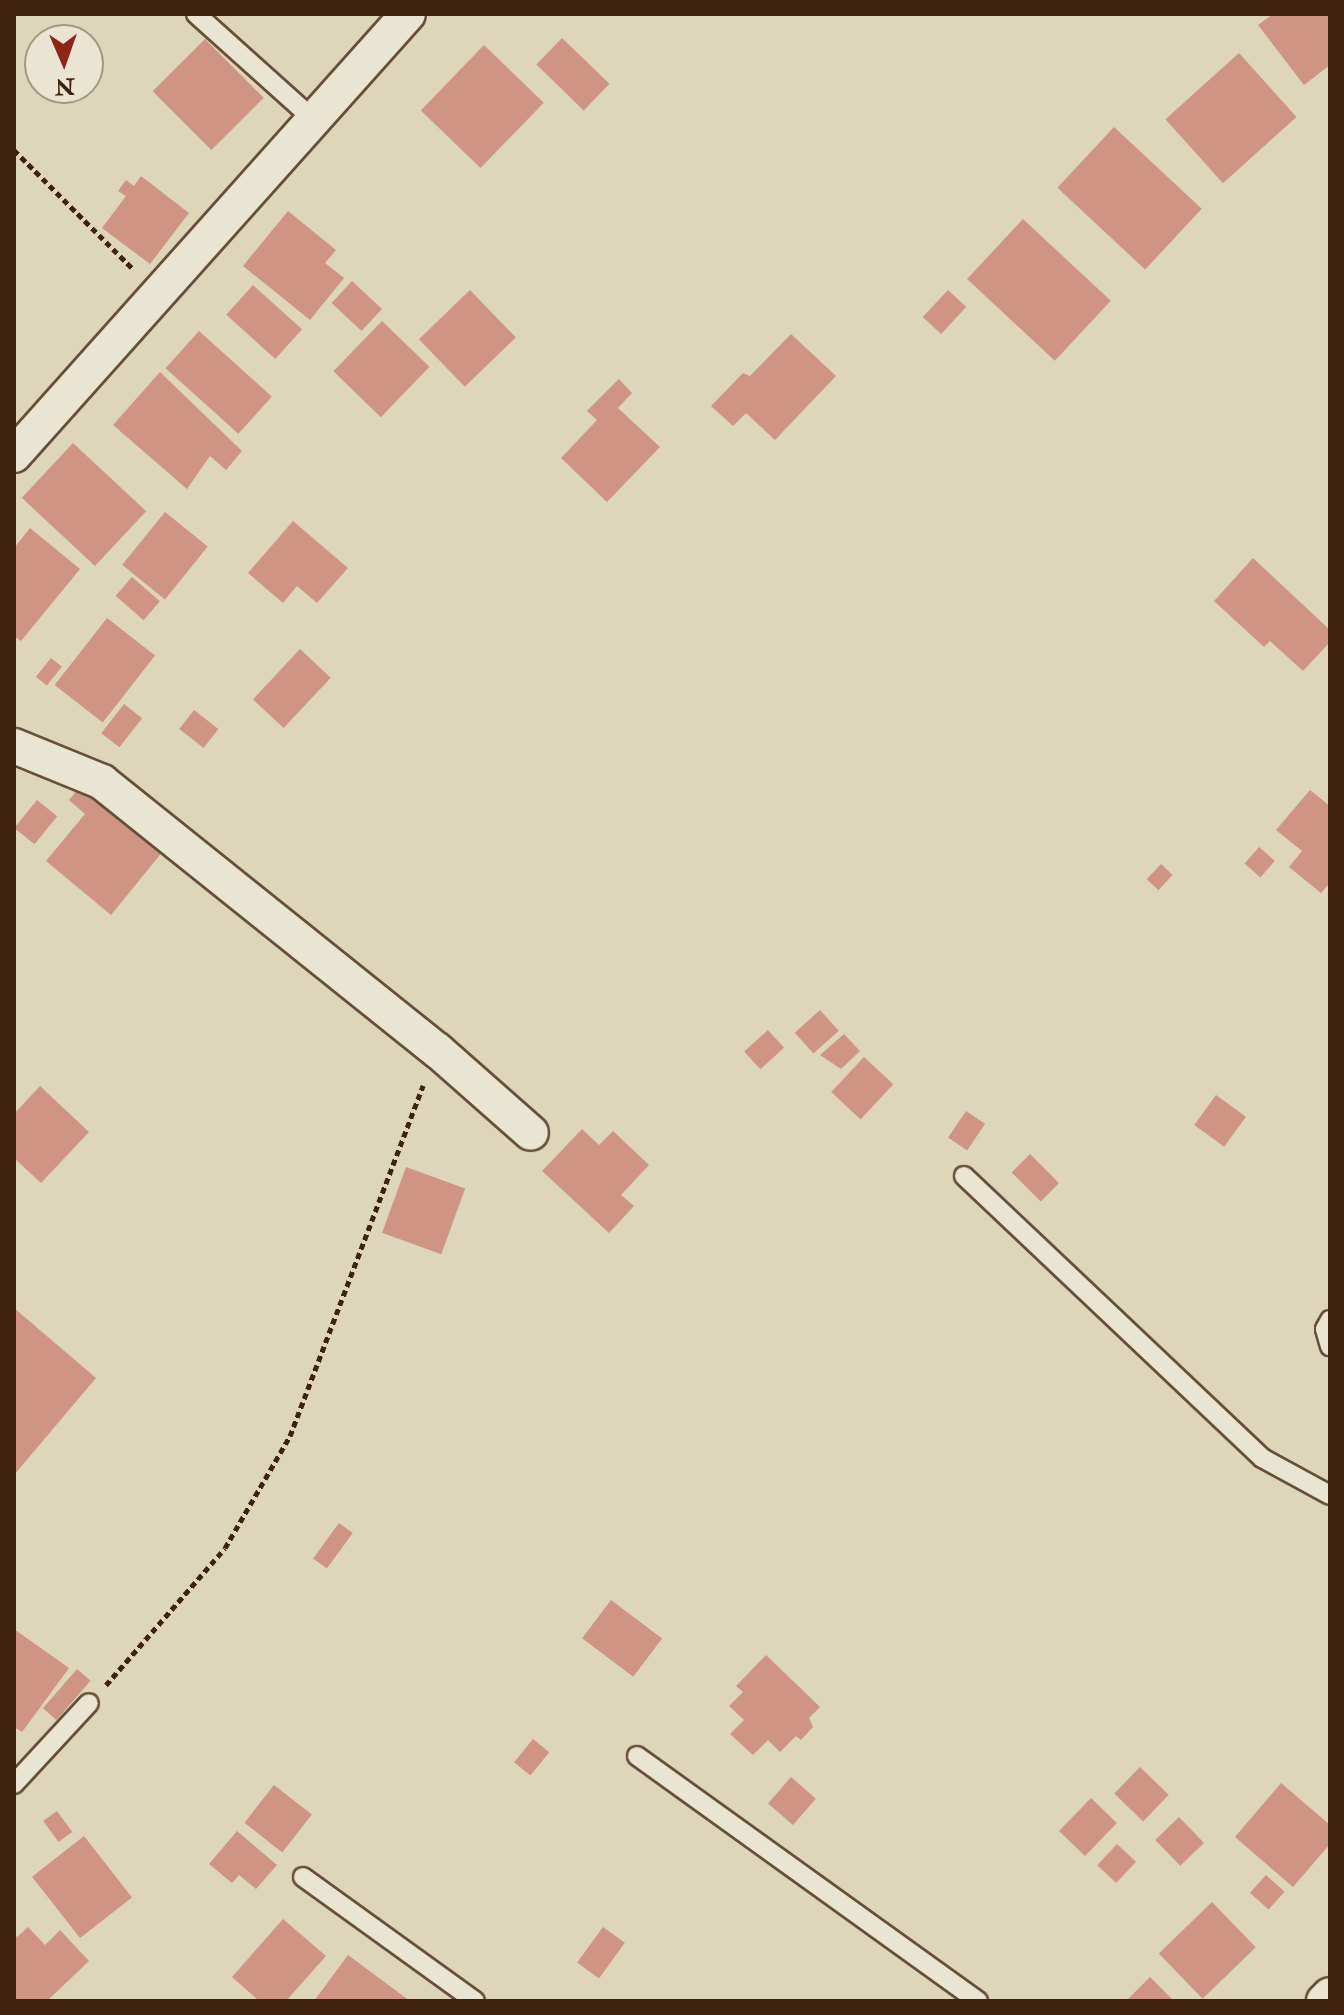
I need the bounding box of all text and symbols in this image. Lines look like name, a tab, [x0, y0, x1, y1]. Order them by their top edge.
north arrow	[24, 24, 104, 104]
text: N	[54, 72, 75, 100]

